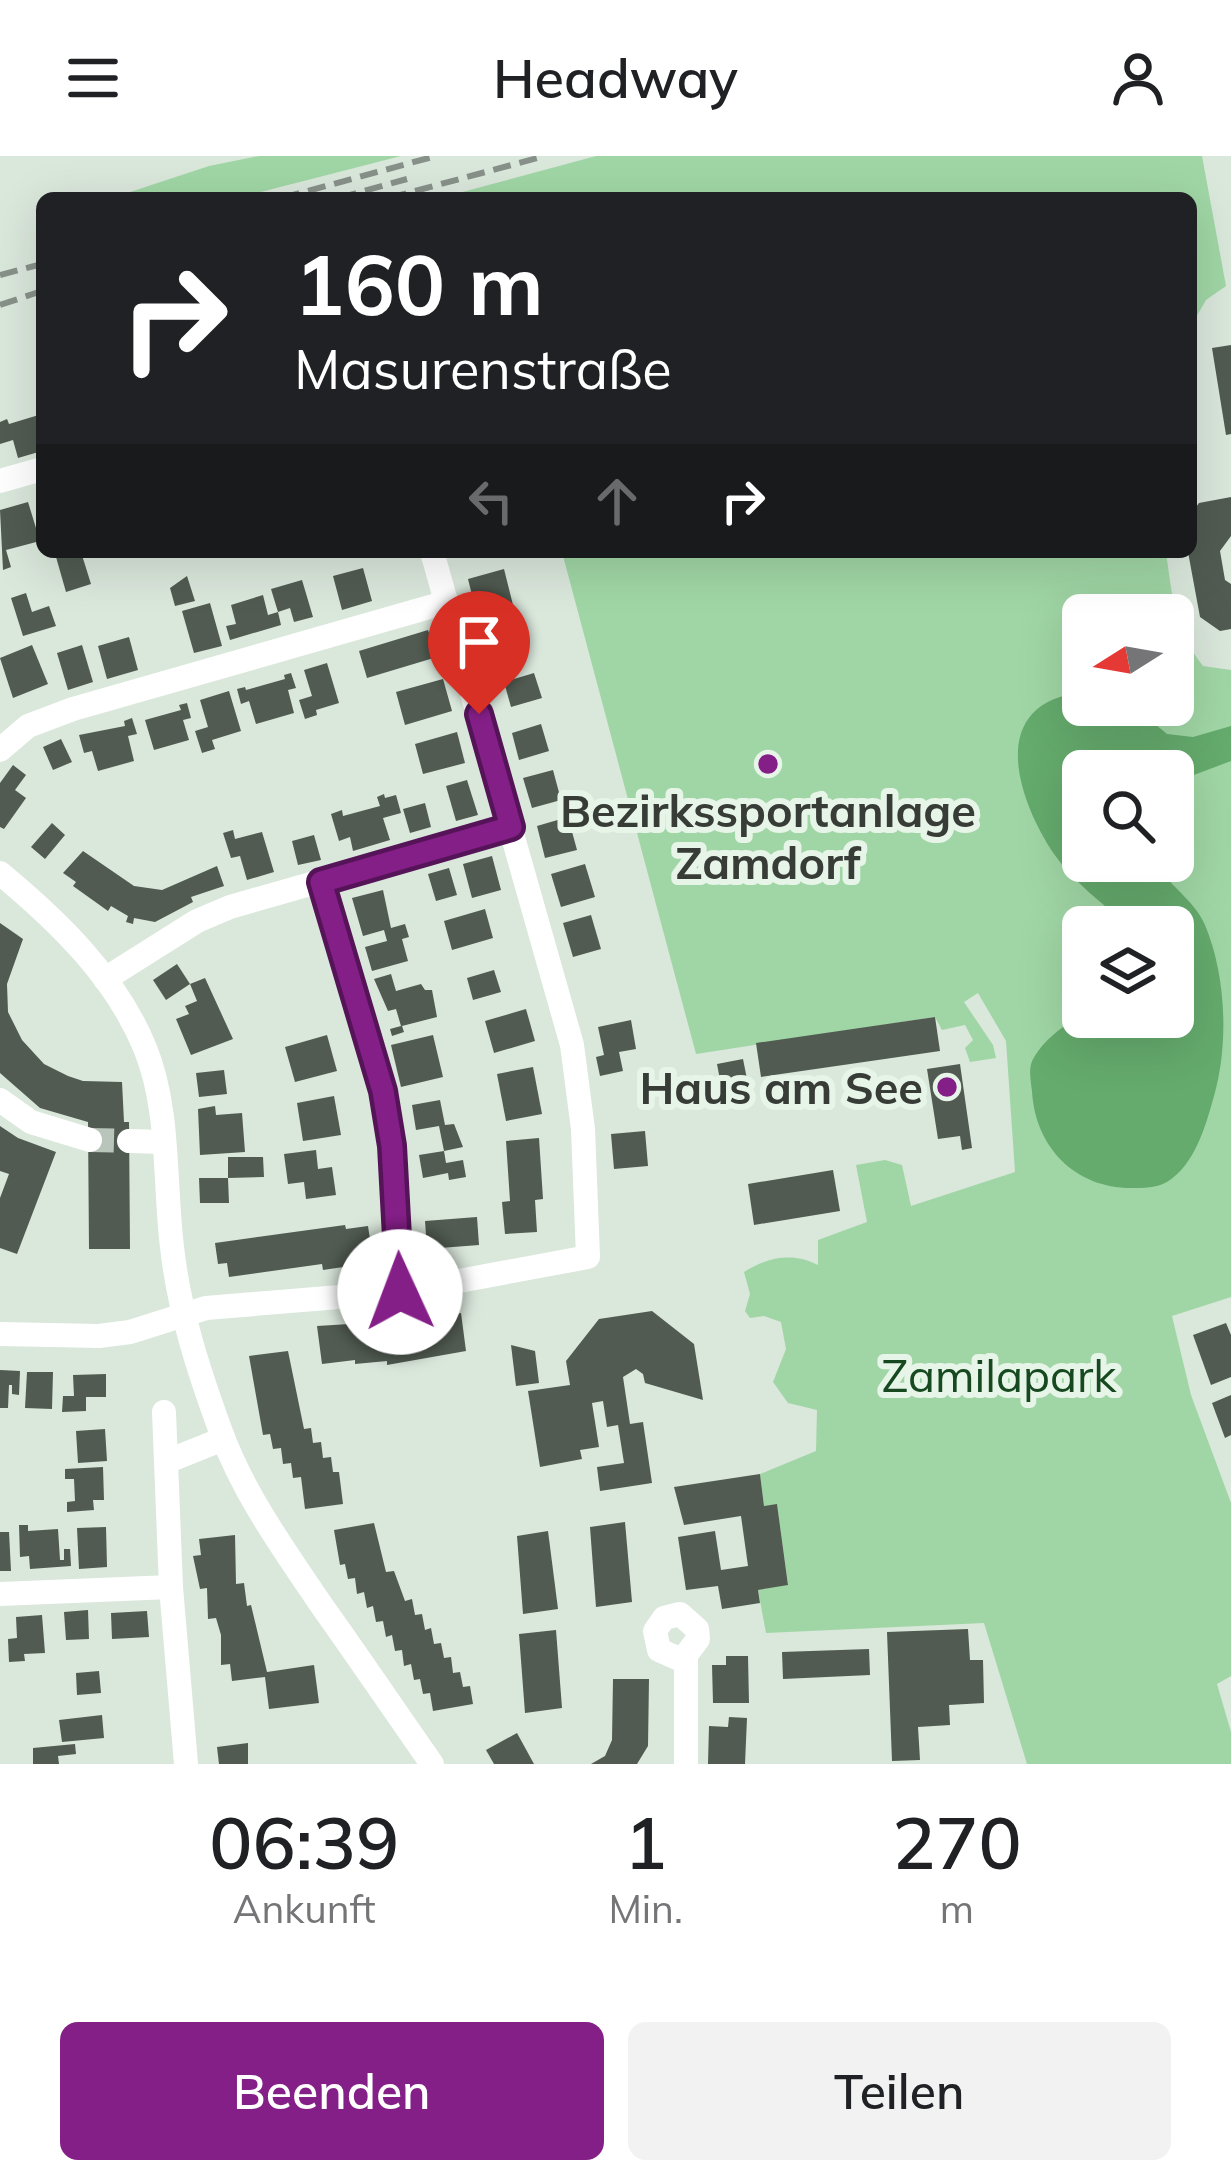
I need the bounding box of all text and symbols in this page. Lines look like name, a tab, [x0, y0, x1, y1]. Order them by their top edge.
text: Headway	[493, 44, 738, 112]
icon: menu	[60, 45, 126, 111]
icon: person	[1105, 45, 1171, 111]
text: 160 m	[294, 231, 544, 336]
icon: right	[96, 240, 252, 396]
text: Masurenstraße	[294, 335, 672, 403]
icon: left	[458, 468, 524, 534]
icon: ahead	[584, 468, 650, 534]
icon: right	[710, 468, 776, 534]
pin	[428, 591, 530, 714]
north arrow	[1062, 594, 1194, 726]
map controls	[1062, 594, 1194, 1038]
icon: arrive	[446, 609, 512, 675]
button: search	[1062, 750, 1194, 882]
marker: Bezirkssportanlage Zamdorf	[755, 751, 781, 777]
place label: Bezirkssportanlage Zamdorf	[560, 782, 976, 890]
button: layers	[1062, 906, 1194, 1038]
place label: Haus am See	[640, 1059, 923, 1115]
marker: Haus am See	[934, 1074, 960, 1100]
position arrow	[337, 1229, 463, 1355]
park label: Zamilapark	[882, 1347, 1117, 1403]
text: 06:39	[209, 1797, 399, 1887]
text: 1	[624, 1797, 667, 1887]
text: 270	[892, 1797, 1022, 1887]
text: Ankunft	[233, 1884, 376, 1933]
text: Min.	[608, 1884, 683, 1933]
text: m	[940, 1884, 974, 1933]
button: Beenden	[60, 2022, 604, 2160]
button: Teilen	[628, 2022, 1171, 2160]

